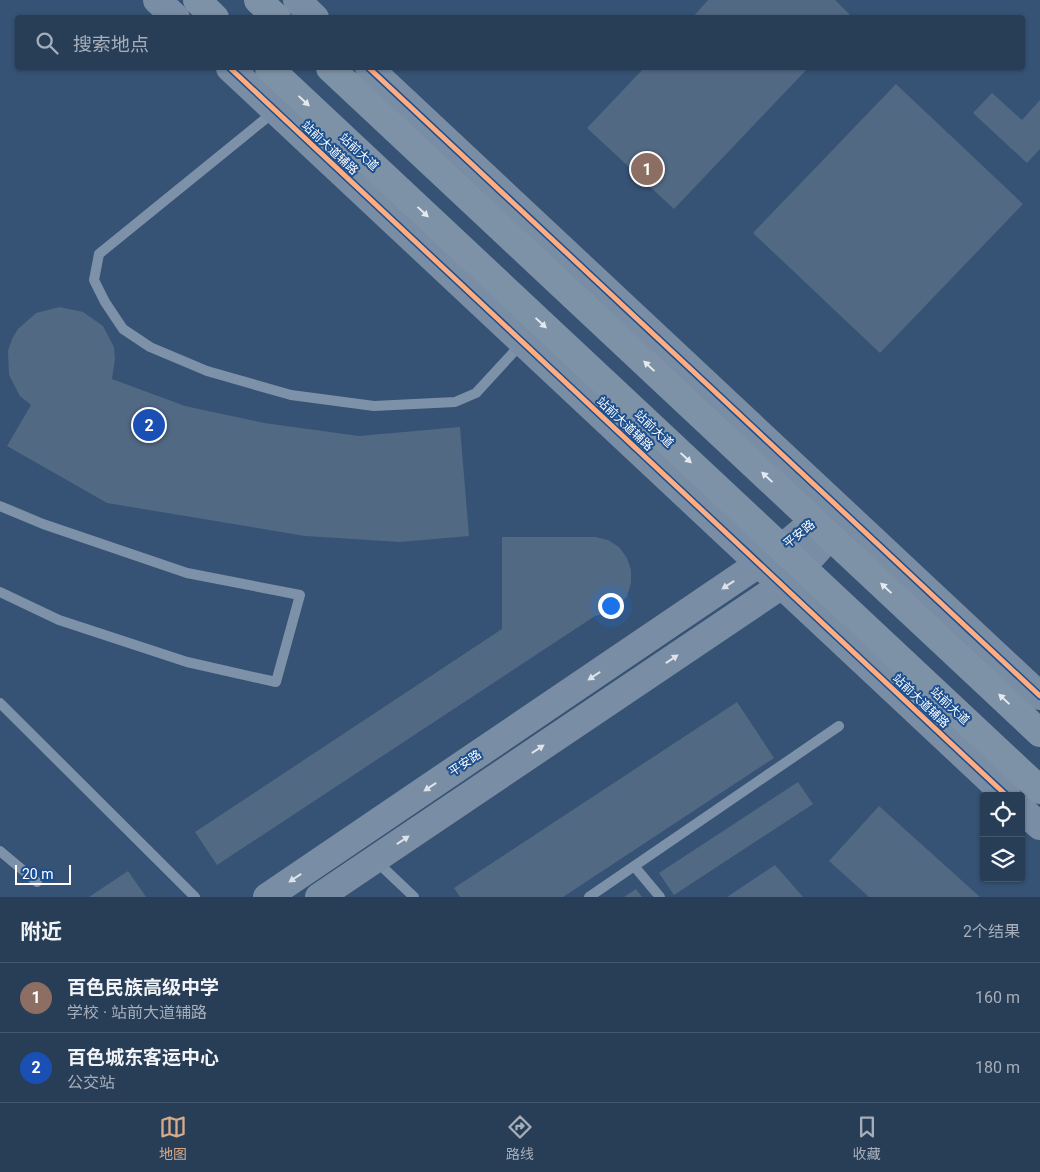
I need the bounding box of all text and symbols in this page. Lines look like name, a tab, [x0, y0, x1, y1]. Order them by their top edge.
search box	[15, 15, 1025, 70]
icon: search	[33, 29, 61, 57]
text: 搜索地点	[73, 33, 149, 56]
one-way arrow	[298, 95, 310, 107]
street label: 站前大道辅路	[299, 118, 361, 178]
street label: 站前大道	[337, 130, 381, 174]
pin: 1	[631, 150, 663, 188]
one-way arrow	[416, 206, 428, 218]
one-way arrow	[535, 317, 547, 329]
one-way arrow	[643, 360, 655, 372]
street label: 站前大道辅路	[594, 394, 656, 454]
pin: 2	[133, 406, 165, 444]
street label: 站前大道	[632, 407, 676, 451]
one-way arrow	[679, 452, 691, 464]
one-way arrow	[762, 471, 774, 483]
street label: 平安路	[781, 517, 817, 551]
one-way arrow	[721, 580, 735, 590]
one-way arrow	[880, 582, 892, 594]
your location	[598, 593, 624, 619]
one-way arrow	[666, 654, 679, 664]
one-way arrow	[587, 671, 600, 681]
street label: 站前大道辅路	[890, 671, 952, 731]
street label: 站前大道	[928, 684, 972, 728]
one-way arrow	[999, 693, 1011, 705]
one-way arrow	[531, 745, 544, 754]
street label: 平安路	[446, 747, 484, 779]
one-way arrow	[423, 782, 437, 791]
map controls	[980, 792, 1025, 882]
button: locate	[980, 792, 1025, 837]
one-way arrow	[396, 835, 410, 845]
button: layers	[980, 837, 1025, 882]
scale bar	[15, 862, 71, 885]
text: 20 m	[22, 866, 54, 882]
one-way arrow	[289, 873, 302, 882]
text: 附近	[20, 920, 62, 944]
text: 2个结果	[963, 922, 1020, 941]
text: 百色民族高级中学	[67, 976, 219, 999]
text: 1	[31, 988, 41, 1007]
text: 160 m	[975, 988, 1020, 1007]
text: 学校 · 站前大道辅路	[67, 1003, 207, 1022]
text: 百色城东客运中心	[67, 1046, 219, 1069]
text: 2	[31, 1058, 41, 1077]
text: 180 m	[975, 1058, 1020, 1077]
text: 公交站	[67, 1073, 115, 1092]
tab: 地图	[159, 1113, 187, 1163]
tab: 路线	[506, 1113, 534, 1163]
tab: 收藏	[853, 1113, 881, 1163]

